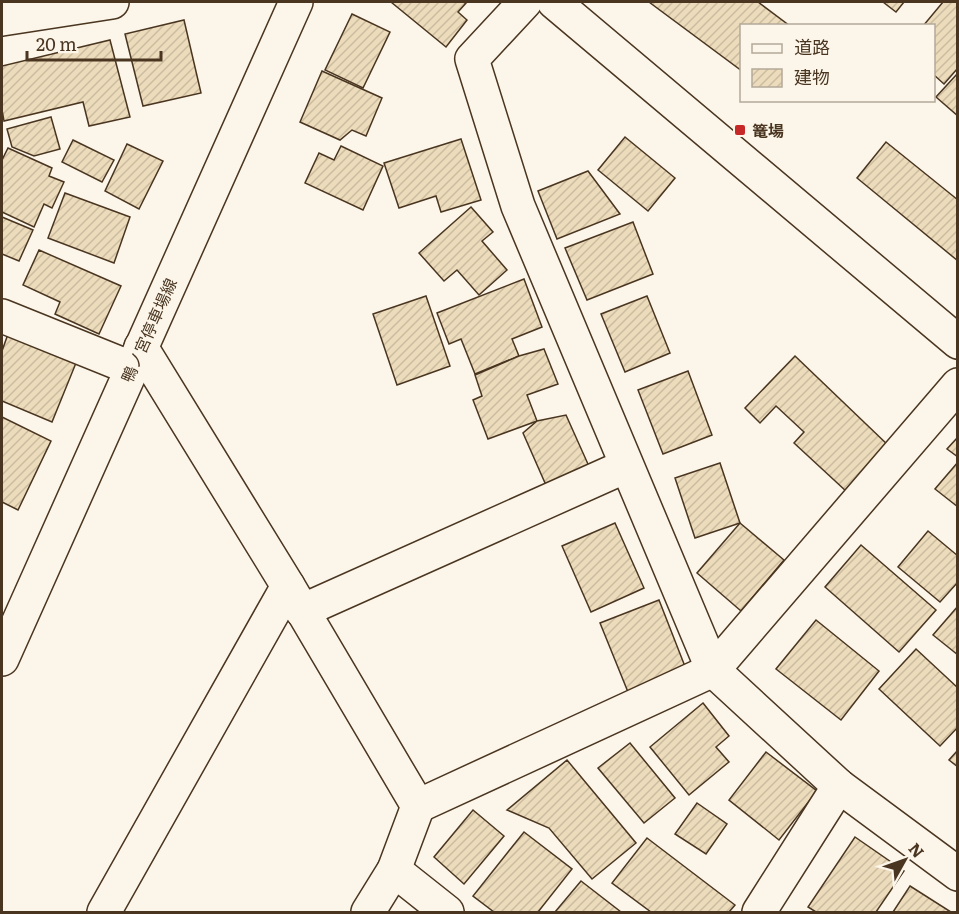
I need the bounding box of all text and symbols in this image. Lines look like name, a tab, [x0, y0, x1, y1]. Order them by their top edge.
scale bar	[27, 24, 160, 62]
legend	[740, 24, 935, 102]
text: 20 m	[36, 30, 77, 57]
text: 道路	[794, 33, 830, 60]
text: 建物	[794, 63, 830, 90]
place label: 篭場	[752, 118, 784, 142]
marker: 篭場	[733, 123, 747, 137]
street label: 鴨ノ宮停車場線	[114, 274, 182, 386]
north arrow	[875, 830, 935, 890]
text: N	[904, 837, 931, 863]

